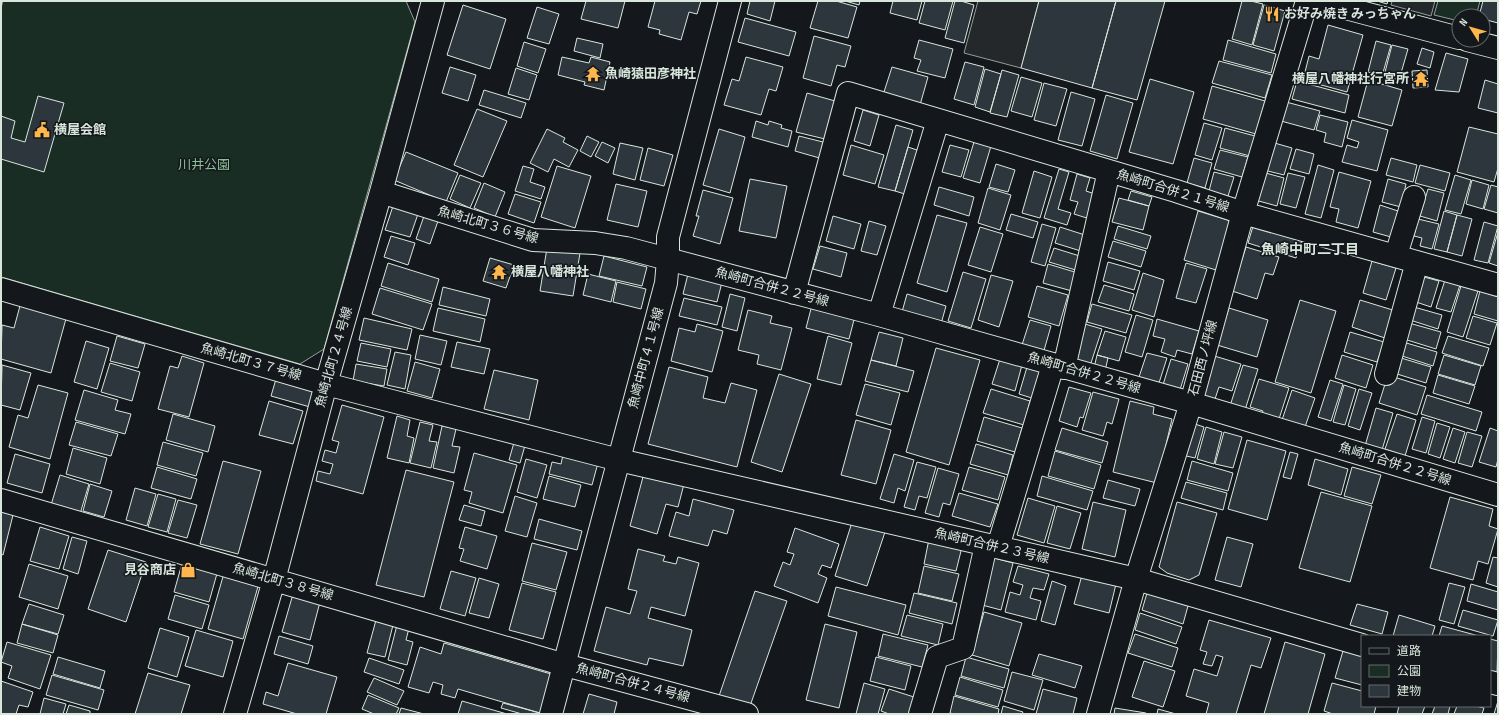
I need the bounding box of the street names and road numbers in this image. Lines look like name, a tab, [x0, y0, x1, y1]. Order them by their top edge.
street label: 魚崎町合併２１号線	[1115, 166, 1231, 216]
street label: 魚崎北町３６号線	[436, 203, 540, 247]
street label: 魚崎町合併２２号線	[713, 264, 831, 310]
street label: 魚崎北町２４号線	[312, 305, 356, 409]
street label: 魚崎中町４１号線	[625, 306, 667, 410]
street label: 石田西ノ坪線	[1185, 318, 1221, 398]
street label: 魚崎北町３７号線	[199, 340, 303, 384]
street label: 魚崎町合併２２号線	[1026, 349, 1142, 397]
street label: 魚崎町合併２２号線	[1337, 439, 1453, 489]
street label: 魚崎町合併２３号線	[933, 525, 1051, 567]
street label: 魚崎北町３８号線	[231, 560, 335, 604]
street label: 魚崎町合併２４号線	[574, 660, 692, 706]

